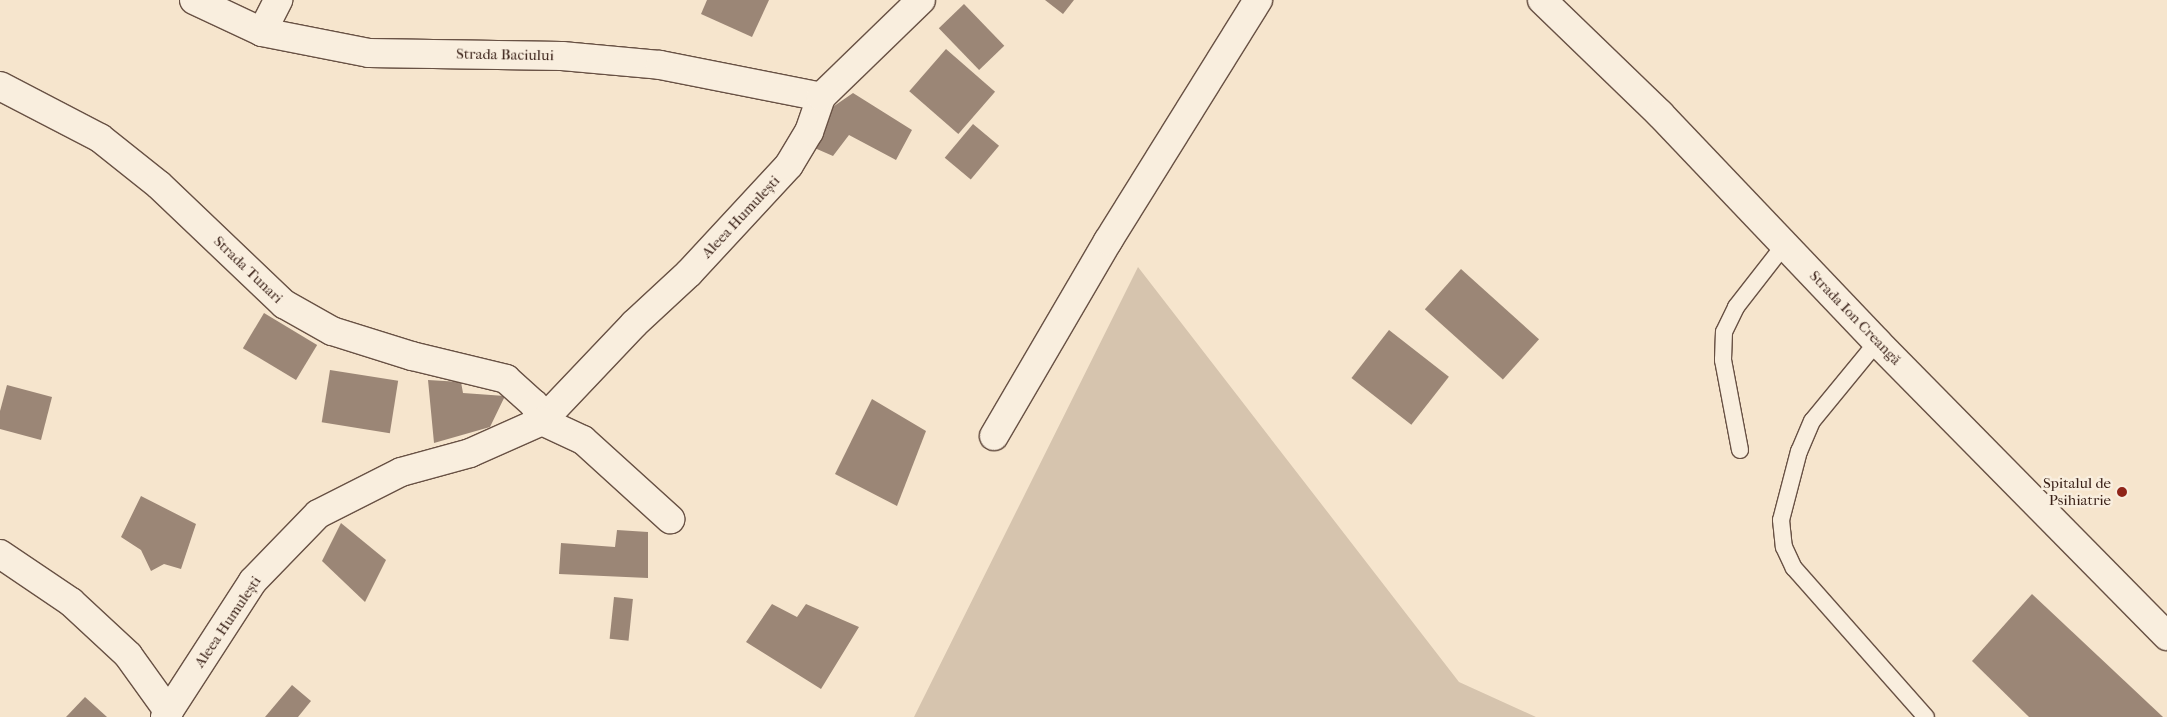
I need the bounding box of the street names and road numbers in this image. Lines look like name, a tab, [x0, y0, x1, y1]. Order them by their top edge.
street label: Strada Baciului	[456, 45, 554, 65]
street label: Aleea Humulești	[698, 172, 784, 262]
street label: Strada Tunari	[210, 232, 286, 308]
street label: Strada Ion Creangă	[1805, 267, 1905, 369]
street label: Aleea Humulești	[191, 573, 265, 671]

